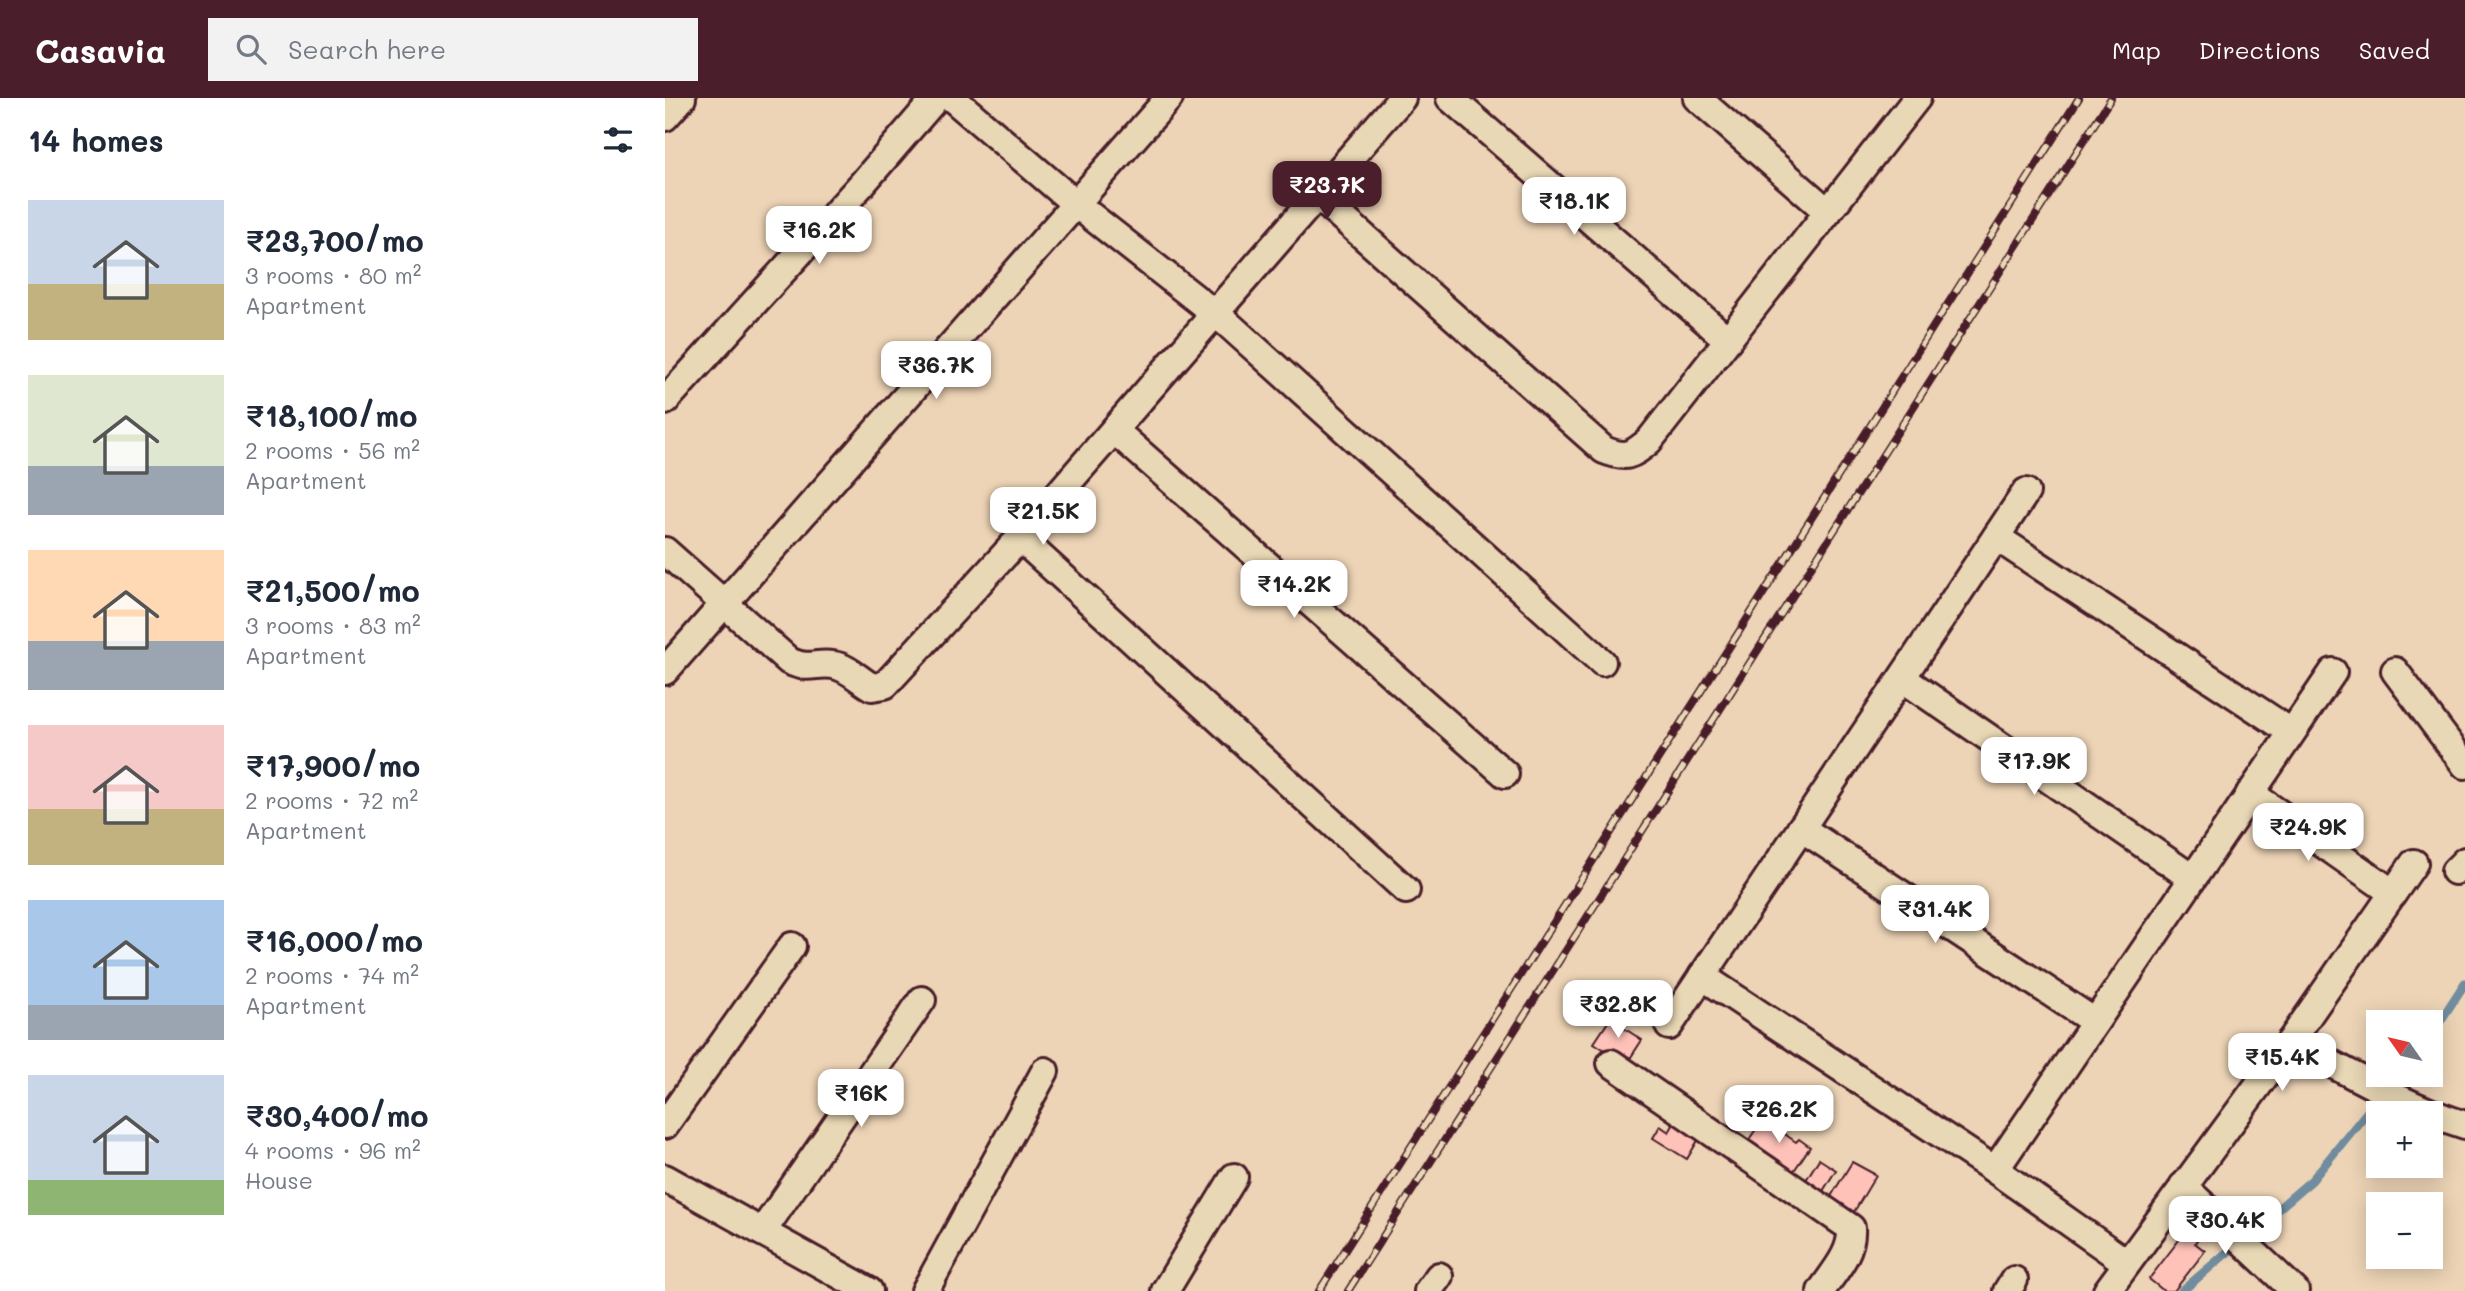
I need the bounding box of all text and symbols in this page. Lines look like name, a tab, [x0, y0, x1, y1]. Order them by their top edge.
search box	[208, 18, 698, 81]
text: Casavia	[35, 28, 166, 71]
icon: search	[232, 30, 270, 68]
text: Search here	[288, 32, 446, 66]
text: Map	[2112, 34, 2161, 65]
text: Directions	[2199, 34, 2321, 65]
text: Saved	[2359, 34, 2430, 65]
text: 14 homes	[28, 120, 164, 160]
icon: filters	[599, 121, 637, 159]
pin: ₹23.7K	[1270, 162, 1384, 221]
text: ₹23.7K	[1289, 169, 1365, 199]
pin: ₹18.1K	[1517, 178, 1631, 237]
text: ₹18.1K	[1538, 185, 1610, 215]
pin: ₹16.2K	[762, 206, 876, 266]
text: ₹16.2K	[782, 214, 856, 244]
text: ₹23,700/mo	[245, 220, 424, 260]
icon: home	[84, 228, 168, 312]
text: 3 rooms · 80 m²	[245, 260, 421, 290]
text: Apartment	[245, 290, 367, 320]
pin: ₹36.7K	[879, 342, 993, 401]
text: ₹36.7K	[897, 349, 975, 379]
text: ₹18,100/mo	[245, 395, 417, 435]
icon: home	[84, 403, 168, 487]
text: 2 rooms · 56 m²	[245, 435, 420, 465]
text: Apartment	[245, 465, 367, 495]
pin: ₹21.5K	[986, 488, 1100, 547]
text: ₹21.5K	[1006, 495, 1080, 525]
pin: ₹14.2K	[1237, 560, 1351, 620]
text: ₹14.2K	[1256, 568, 1332, 598]
text: ₹21,500/mo	[245, 570, 420, 610]
icon: home	[84, 578, 168, 662]
text: 3 rooms · 83 m²	[245, 610, 421, 640]
text: Apartment	[245, 640, 367, 670]
pin: ₹17.9K	[1977, 738, 2091, 797]
text: ₹17,900/mo	[245, 745, 420, 785]
text: ₹17.9K	[1997, 745, 2071, 775]
icon: home	[84, 753, 168, 837]
text: 2 rooms · 72 m²	[245, 785, 418, 815]
pin: ₹24.9K	[2251, 804, 2365, 863]
text: ₹24.9K	[2269, 811, 2347, 841]
text: Apartment	[245, 815, 367, 845]
pin: ₹31.4K	[1878, 886, 1992, 945]
text: ₹31.4K	[1897, 893, 1973, 923]
text: ₹16,000/mo	[245, 920, 423, 960]
icon: home	[84, 928, 168, 1012]
text: 2 rooms · 74 m²	[245, 960, 419, 990]
pin: ₹32.8K	[1561, 981, 1675, 1040]
text: ₹32.8K	[1579, 988, 1657, 1018]
text: Apartment	[245, 990, 367, 1020]
north arrow	[2366, 1010, 2443, 1087]
map controls	[2366, 1010, 2443, 1269]
pin: ₹15.4K	[2225, 1034, 2339, 1093]
text: ₹15.4K	[2244, 1041, 2320, 1071]
pin: ₹16K	[820, 1070, 902, 1129]
text: ₹16K	[834, 1077, 888, 1107]
pin: ₹26.2K	[1722, 1086, 1836, 1145]
text: ₹26.2K	[1740, 1093, 1818, 1123]
text: ₹30,400/mo	[245, 1095, 429, 1135]
button: +	[2366, 1101, 2443, 1178]
icon: home	[84, 1103, 168, 1187]
text: 4 rooms · 96 m²	[245, 1135, 421, 1165]
text: House	[245, 1165, 313, 1195]
button: −	[2366, 1192, 2443, 1269]
pin: ₹30.4K	[2168, 1196, 2282, 1256]
text: ₹30.4K	[2185, 1204, 2265, 1234]

